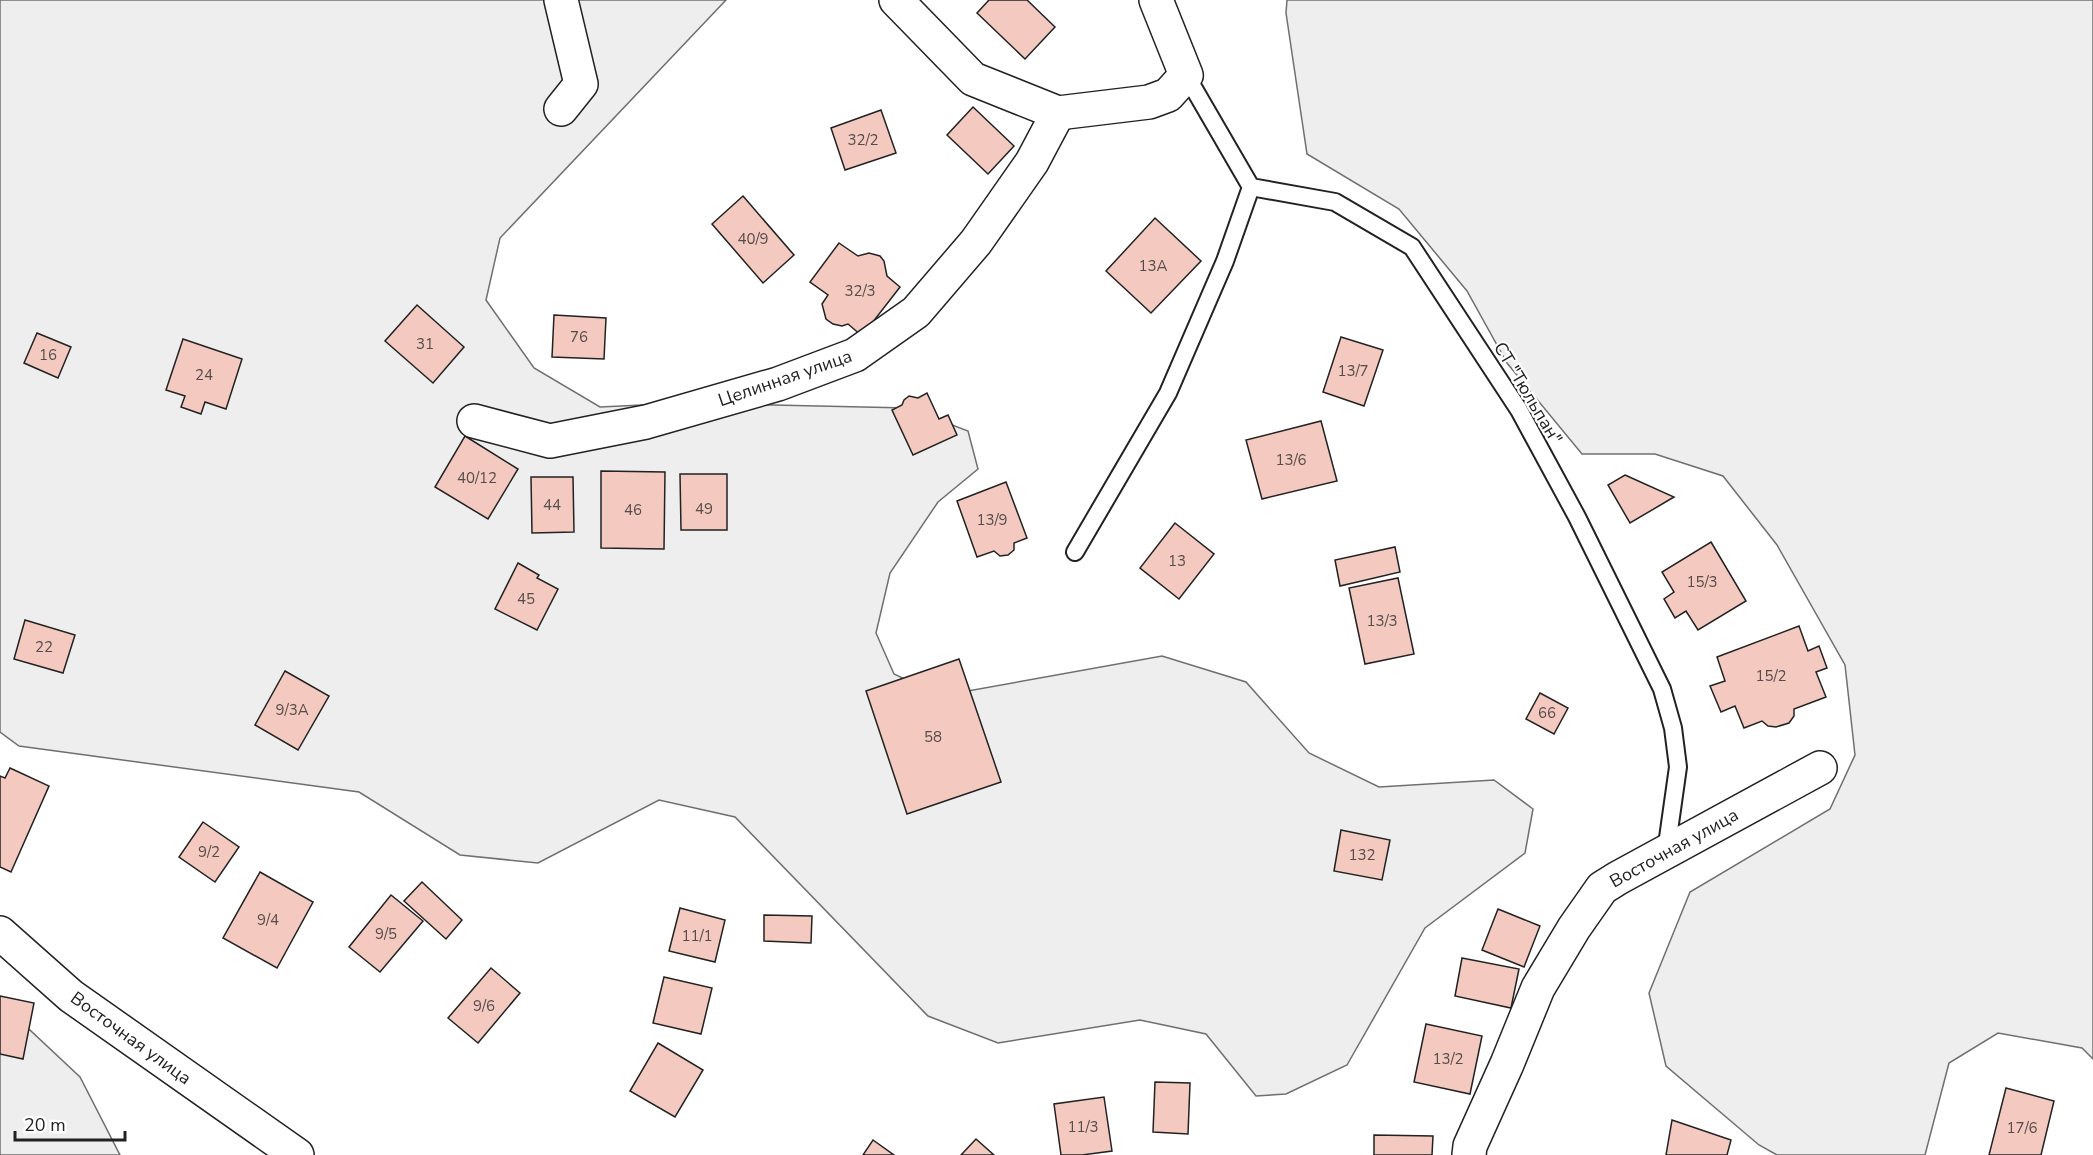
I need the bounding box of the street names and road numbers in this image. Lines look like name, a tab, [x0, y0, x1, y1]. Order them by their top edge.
street label: СТ "Тюльпан"	[1488, 337, 1568, 449]
street label: Целинная улица	[715, 344, 855, 412]
street label: Восточная улица	[1605, 803, 1743, 893]
street label: Восточная улица	[66, 986, 196, 1090]

